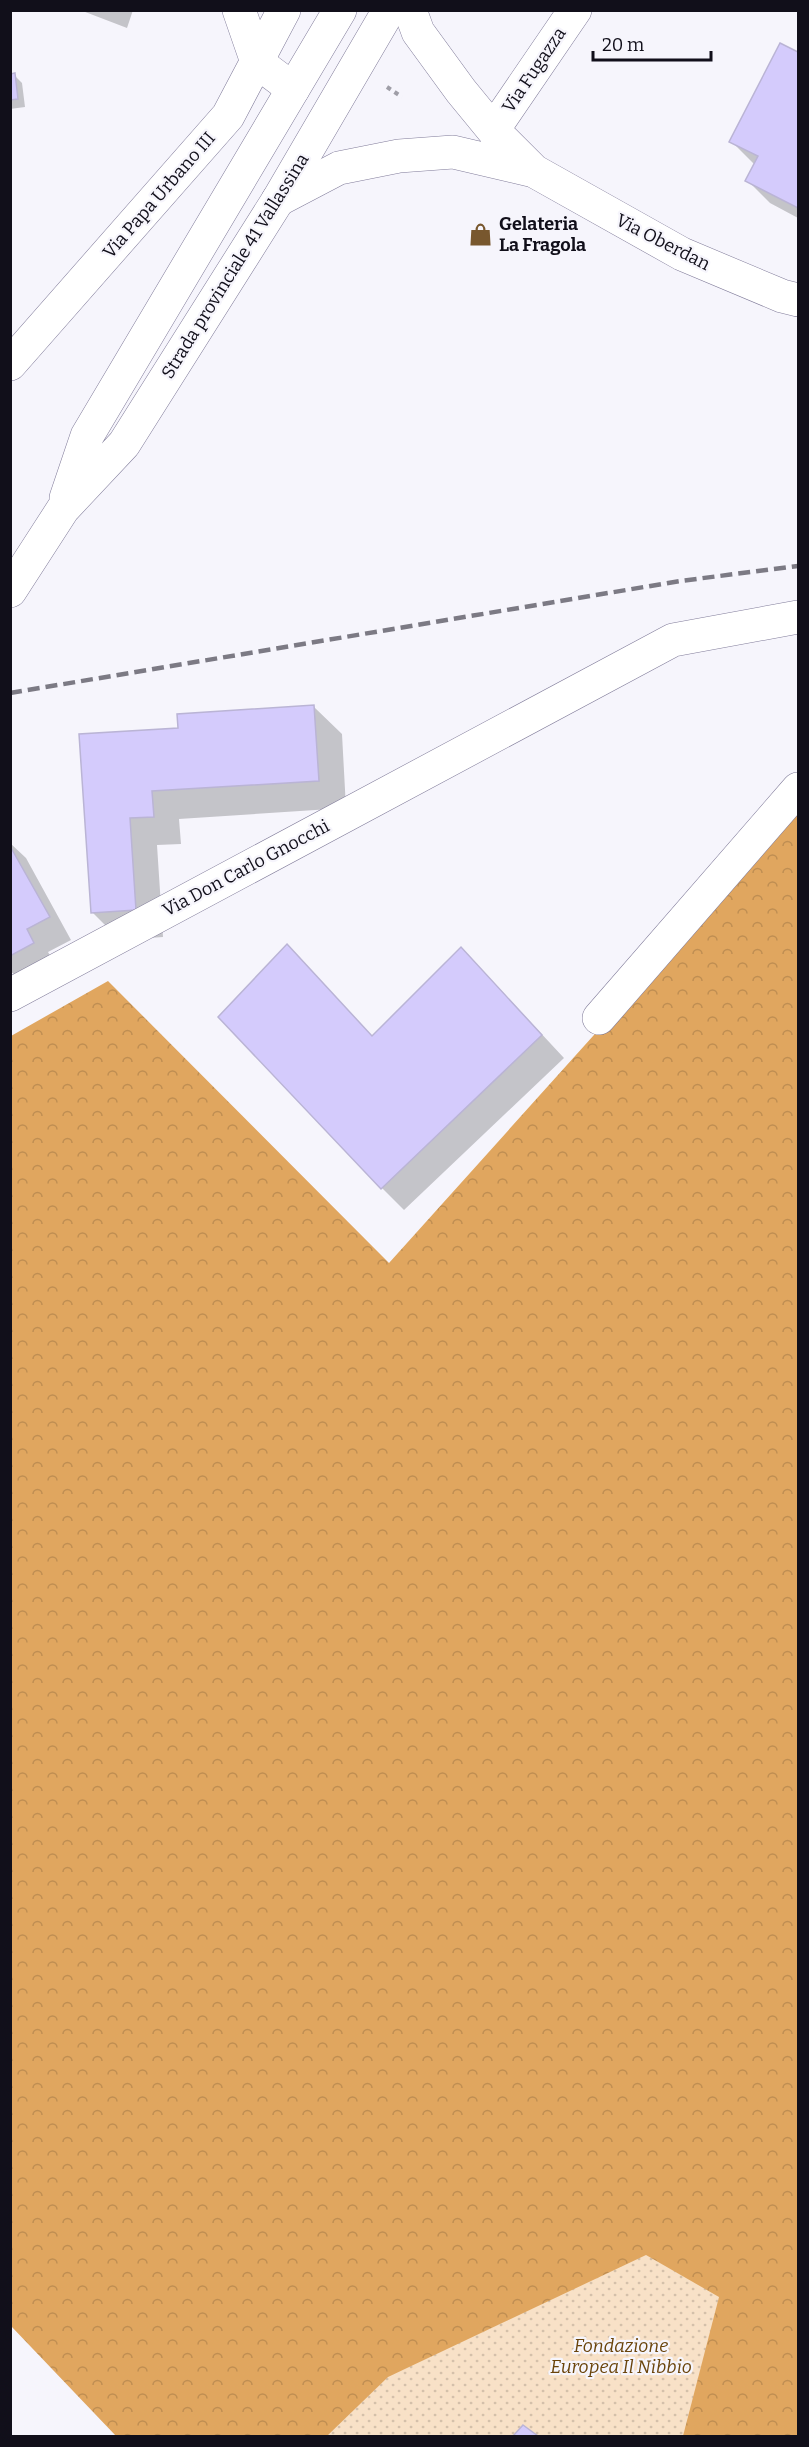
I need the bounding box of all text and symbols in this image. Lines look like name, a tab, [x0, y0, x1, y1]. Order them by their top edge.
street label: Via Fugazza	[497, 23, 571, 117]
scale bar	[593, 24, 712, 62]
text: 20 m	[602, 34, 644, 56]
street label: Via Papa Urbano III	[98, 127, 220, 263]
street label: Strada provinciale 41 Vallassina	[156, 149, 314, 383]
street label: Via Oberdan	[612, 209, 714, 275]
place label: Gelateria La Fragola	[499, 213, 586, 256]
shop icon: Gelateria La Fragola	[468, 221, 494, 247]
street label: Via Don Carlo Gnocchi	[159, 815, 333, 921]
park label: Fondazione Europea Il Nibbio	[550, 2335, 692, 2378]

